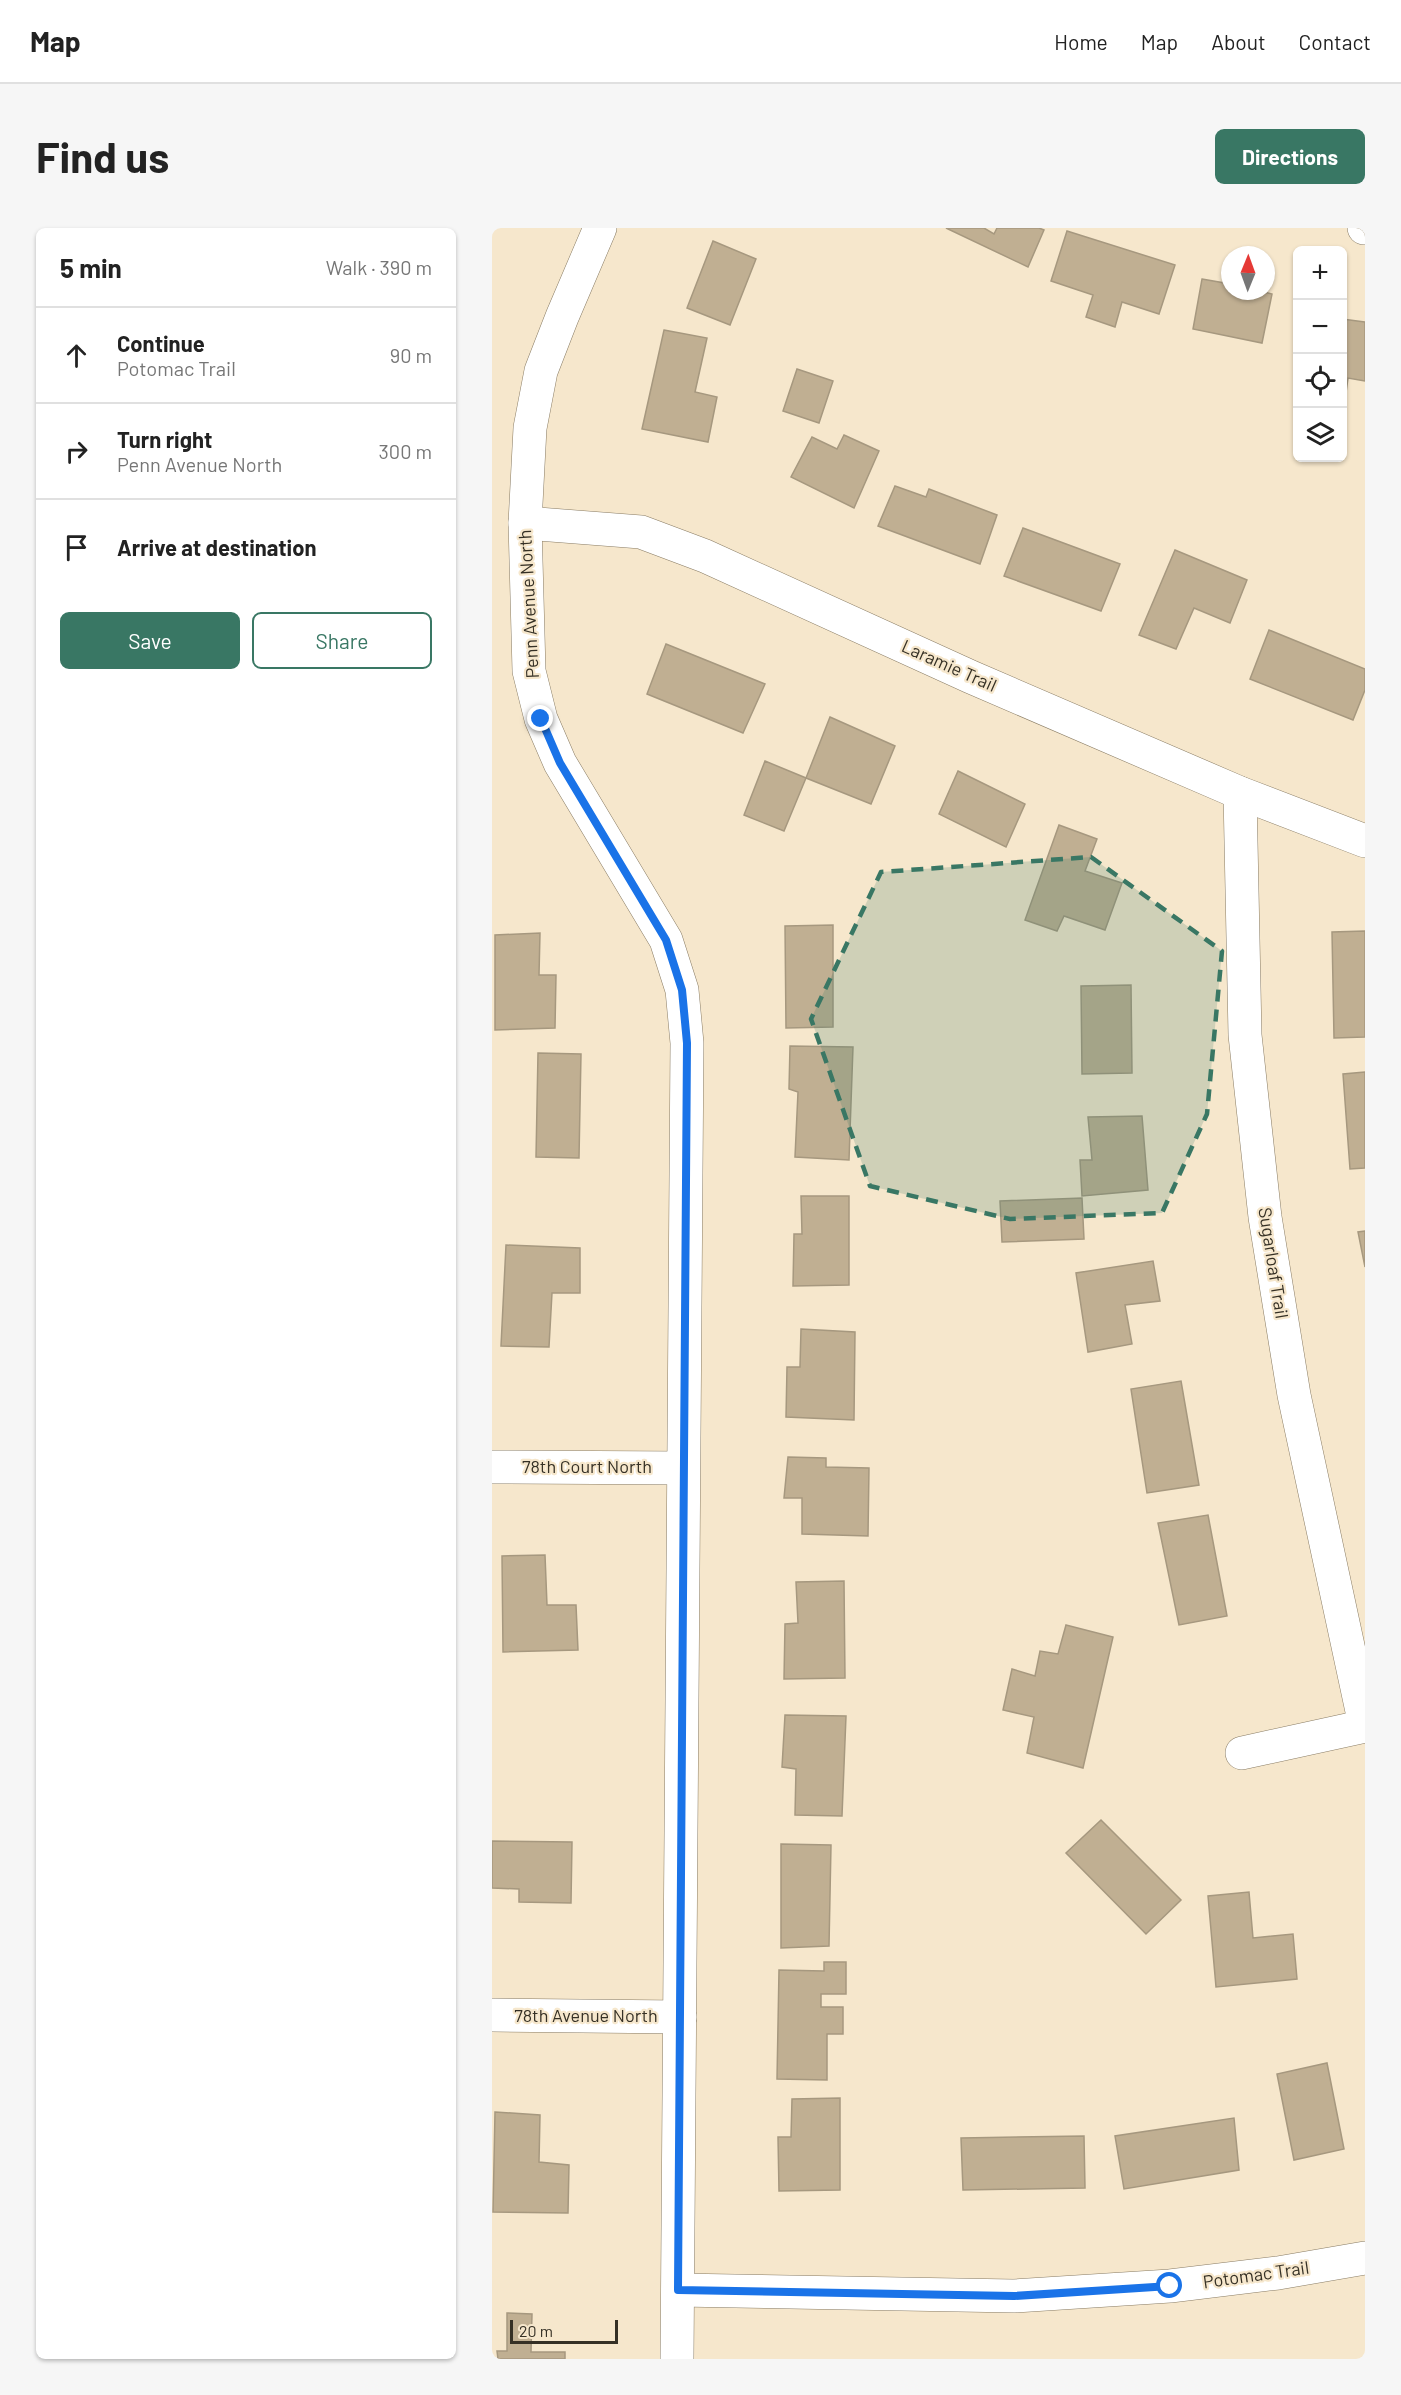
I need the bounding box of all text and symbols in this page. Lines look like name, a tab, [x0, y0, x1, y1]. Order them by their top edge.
text: Map	[30, 24, 81, 58]
text: Home	[1054, 29, 1108, 54]
text: Map	[1141, 29, 1178, 54]
text: About	[1211, 29, 1266, 54]
text: Contact	[1299, 29, 1371, 54]
button: Directions	[1215, 129, 1365, 184]
text: Find us	[36, 131, 169, 181]
north arrow	[1221, 246, 1275, 300]
map controls	[1293, 246, 1347, 462]
button: +	[1293, 246, 1347, 300]
text: 5 min	[60, 252, 122, 283]
text: Walk · 390 m	[326, 255, 432, 279]
button: −	[1293, 300, 1347, 354]
text: Continue	[117, 330, 205, 356]
icon: ahead	[60, 339, 93, 372]
text: 90 m	[390, 343, 432, 367]
button: locate	[1293, 354, 1347, 408]
text: Potomac Trail	[117, 356, 236, 380]
button: layers	[1293, 408, 1347, 462]
text: Turn right	[117, 426, 212, 452]
icon: right	[60, 435, 93, 468]
text: 300 m	[379, 439, 432, 463]
text: Penn Avenue North	[117, 452, 282, 476]
street label: Penn Avenue North	[513, 529, 543, 679]
icon: arrive	[60, 531, 93, 564]
text: Arrive at destination	[117, 534, 316, 560]
button: Save	[60, 612, 240, 669]
button: Share	[252, 612, 432, 669]
street label: Laramie Trail	[899, 634, 1000, 696]
route end	[527, 705, 553, 731]
street label: Sugarloaf Trail	[1254, 1206, 1294, 1320]
street label: 78th Court North	[522, 1455, 652, 1477]
street label: 78th Avenue North	[514, 2004, 658, 2026]
street label: Potomac Trail	[1201, 2256, 1310, 2292]
route start	[1156, 2272, 1182, 2298]
scale bar	[510, 2317, 618, 2344]
text: 20 m	[519, 2321, 553, 2340]

